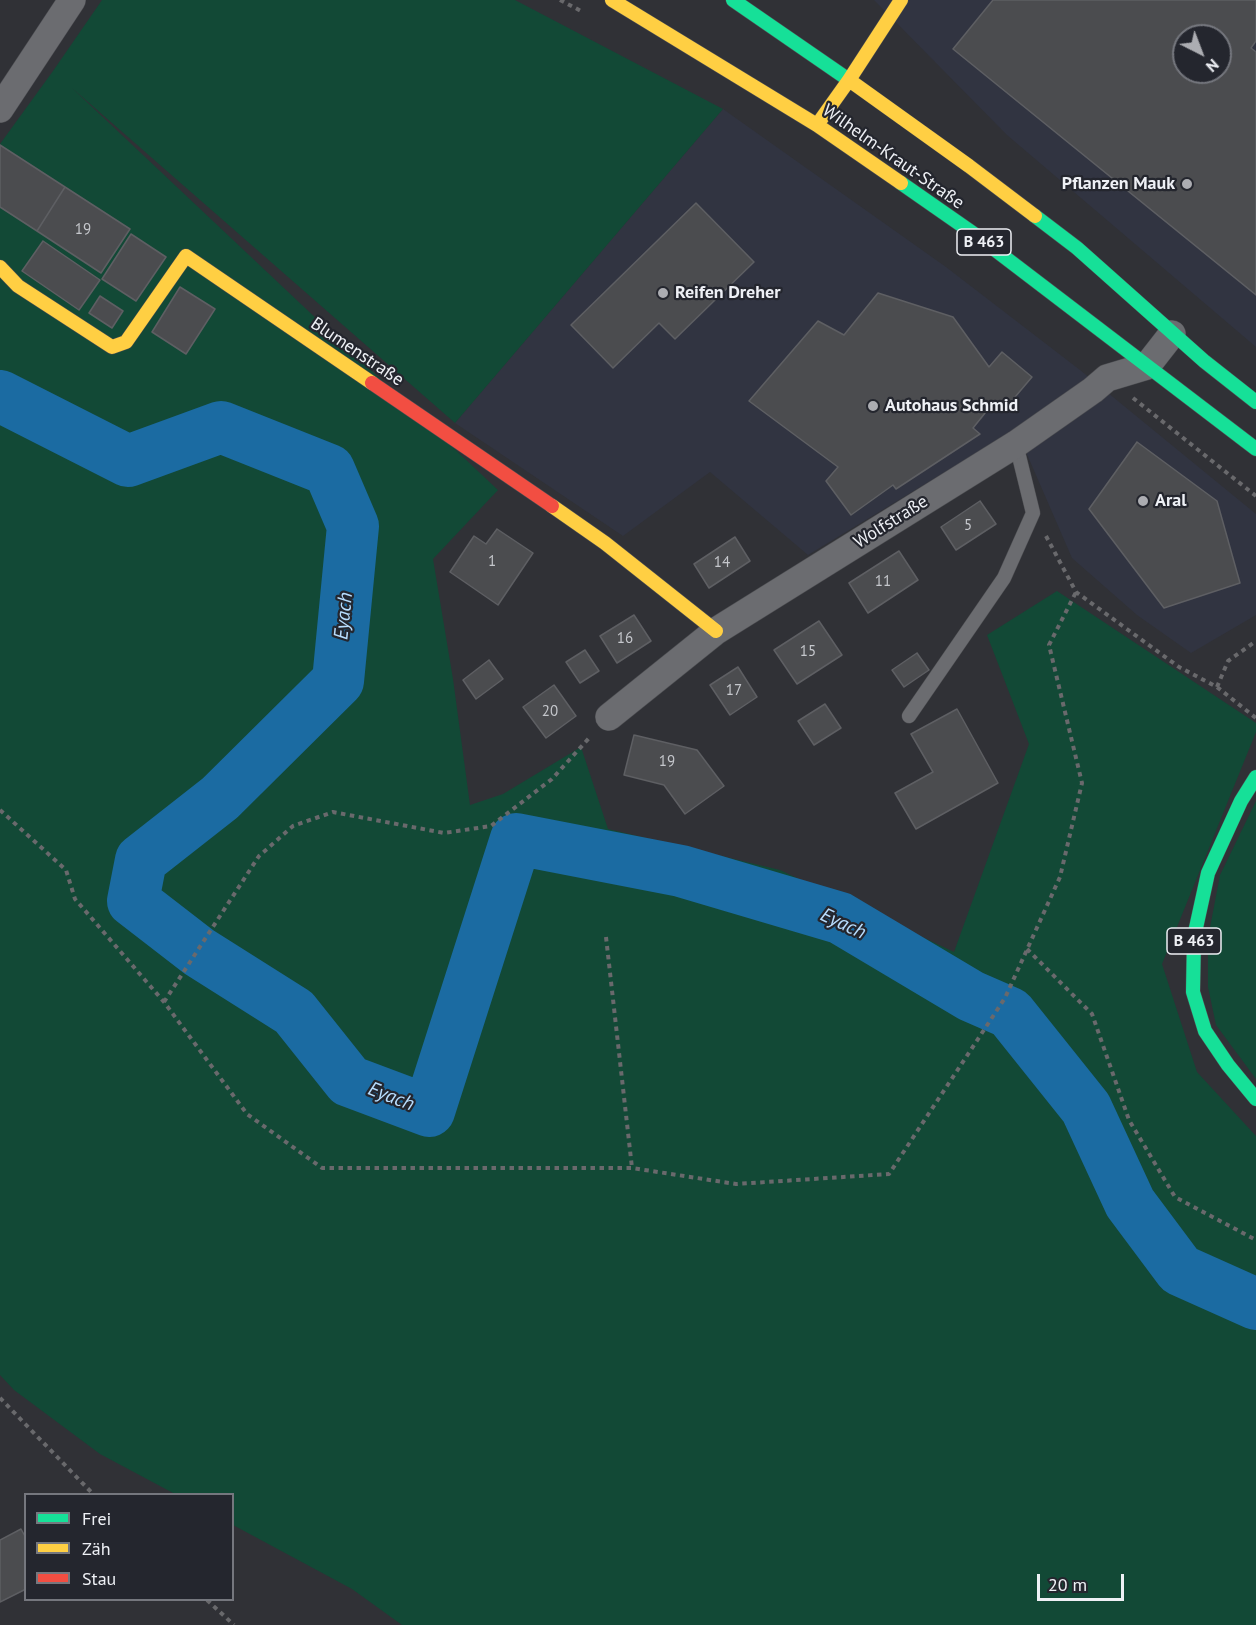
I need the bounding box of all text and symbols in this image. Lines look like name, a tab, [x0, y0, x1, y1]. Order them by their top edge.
north arrow	[1172, 24, 1232, 84]
text: N	[1202, 55, 1223, 77]
street label: Wilhelm-Kraut-Straße	[818, 100, 968, 214]
place label: Pflanzen Mauk	[1062, 173, 1175, 195]
marker: Pflanzen Mauk	[1180, 177, 1194, 191]
house number: 19	[75, 221, 91, 239]
road number: B 463	[957, 229, 1011, 255]
place label: Reifen Dreher	[675, 282, 781, 304]
marker: Reifen Dreher	[656, 286, 670, 300]
street label: Blumenstraße	[306, 313, 408, 391]
place label: Autohaus Schmid	[885, 395, 1018, 417]
marker: Autohaus Schmid	[866, 399, 880, 413]
place label: Aral	[1155, 490, 1186, 512]
street label: Wolfstraße	[850, 491, 932, 553]
marker: Aral	[1136, 494, 1150, 508]
house number: 5	[964, 517, 972, 535]
house number: 1	[488, 553, 496, 571]
house number: 14	[714, 554, 730, 572]
house number: 11	[875, 573, 891, 591]
water label: Eyach	[330, 591, 358, 641]
house number: 16	[617, 630, 633, 648]
house number: 15	[800, 643, 816, 661]
house number: 17	[726, 682, 742, 700]
house number: 20	[542, 703, 558, 721]
house number: 19	[659, 753, 675, 771]
water label: Eyach	[816, 903, 870, 945]
road number: B 463	[1167, 928, 1221, 954]
water label: Eyach	[365, 1077, 417, 1117]
legend	[24, 1493, 234, 1601]
text: Frei	[82, 1507, 111, 1530]
text: Zäh	[82, 1537, 111, 1560]
scale bar	[1040, 1562, 1127, 1600]
text: Stau	[82, 1567, 116, 1590]
text: 20 m	[1048, 1573, 1087, 1596]

